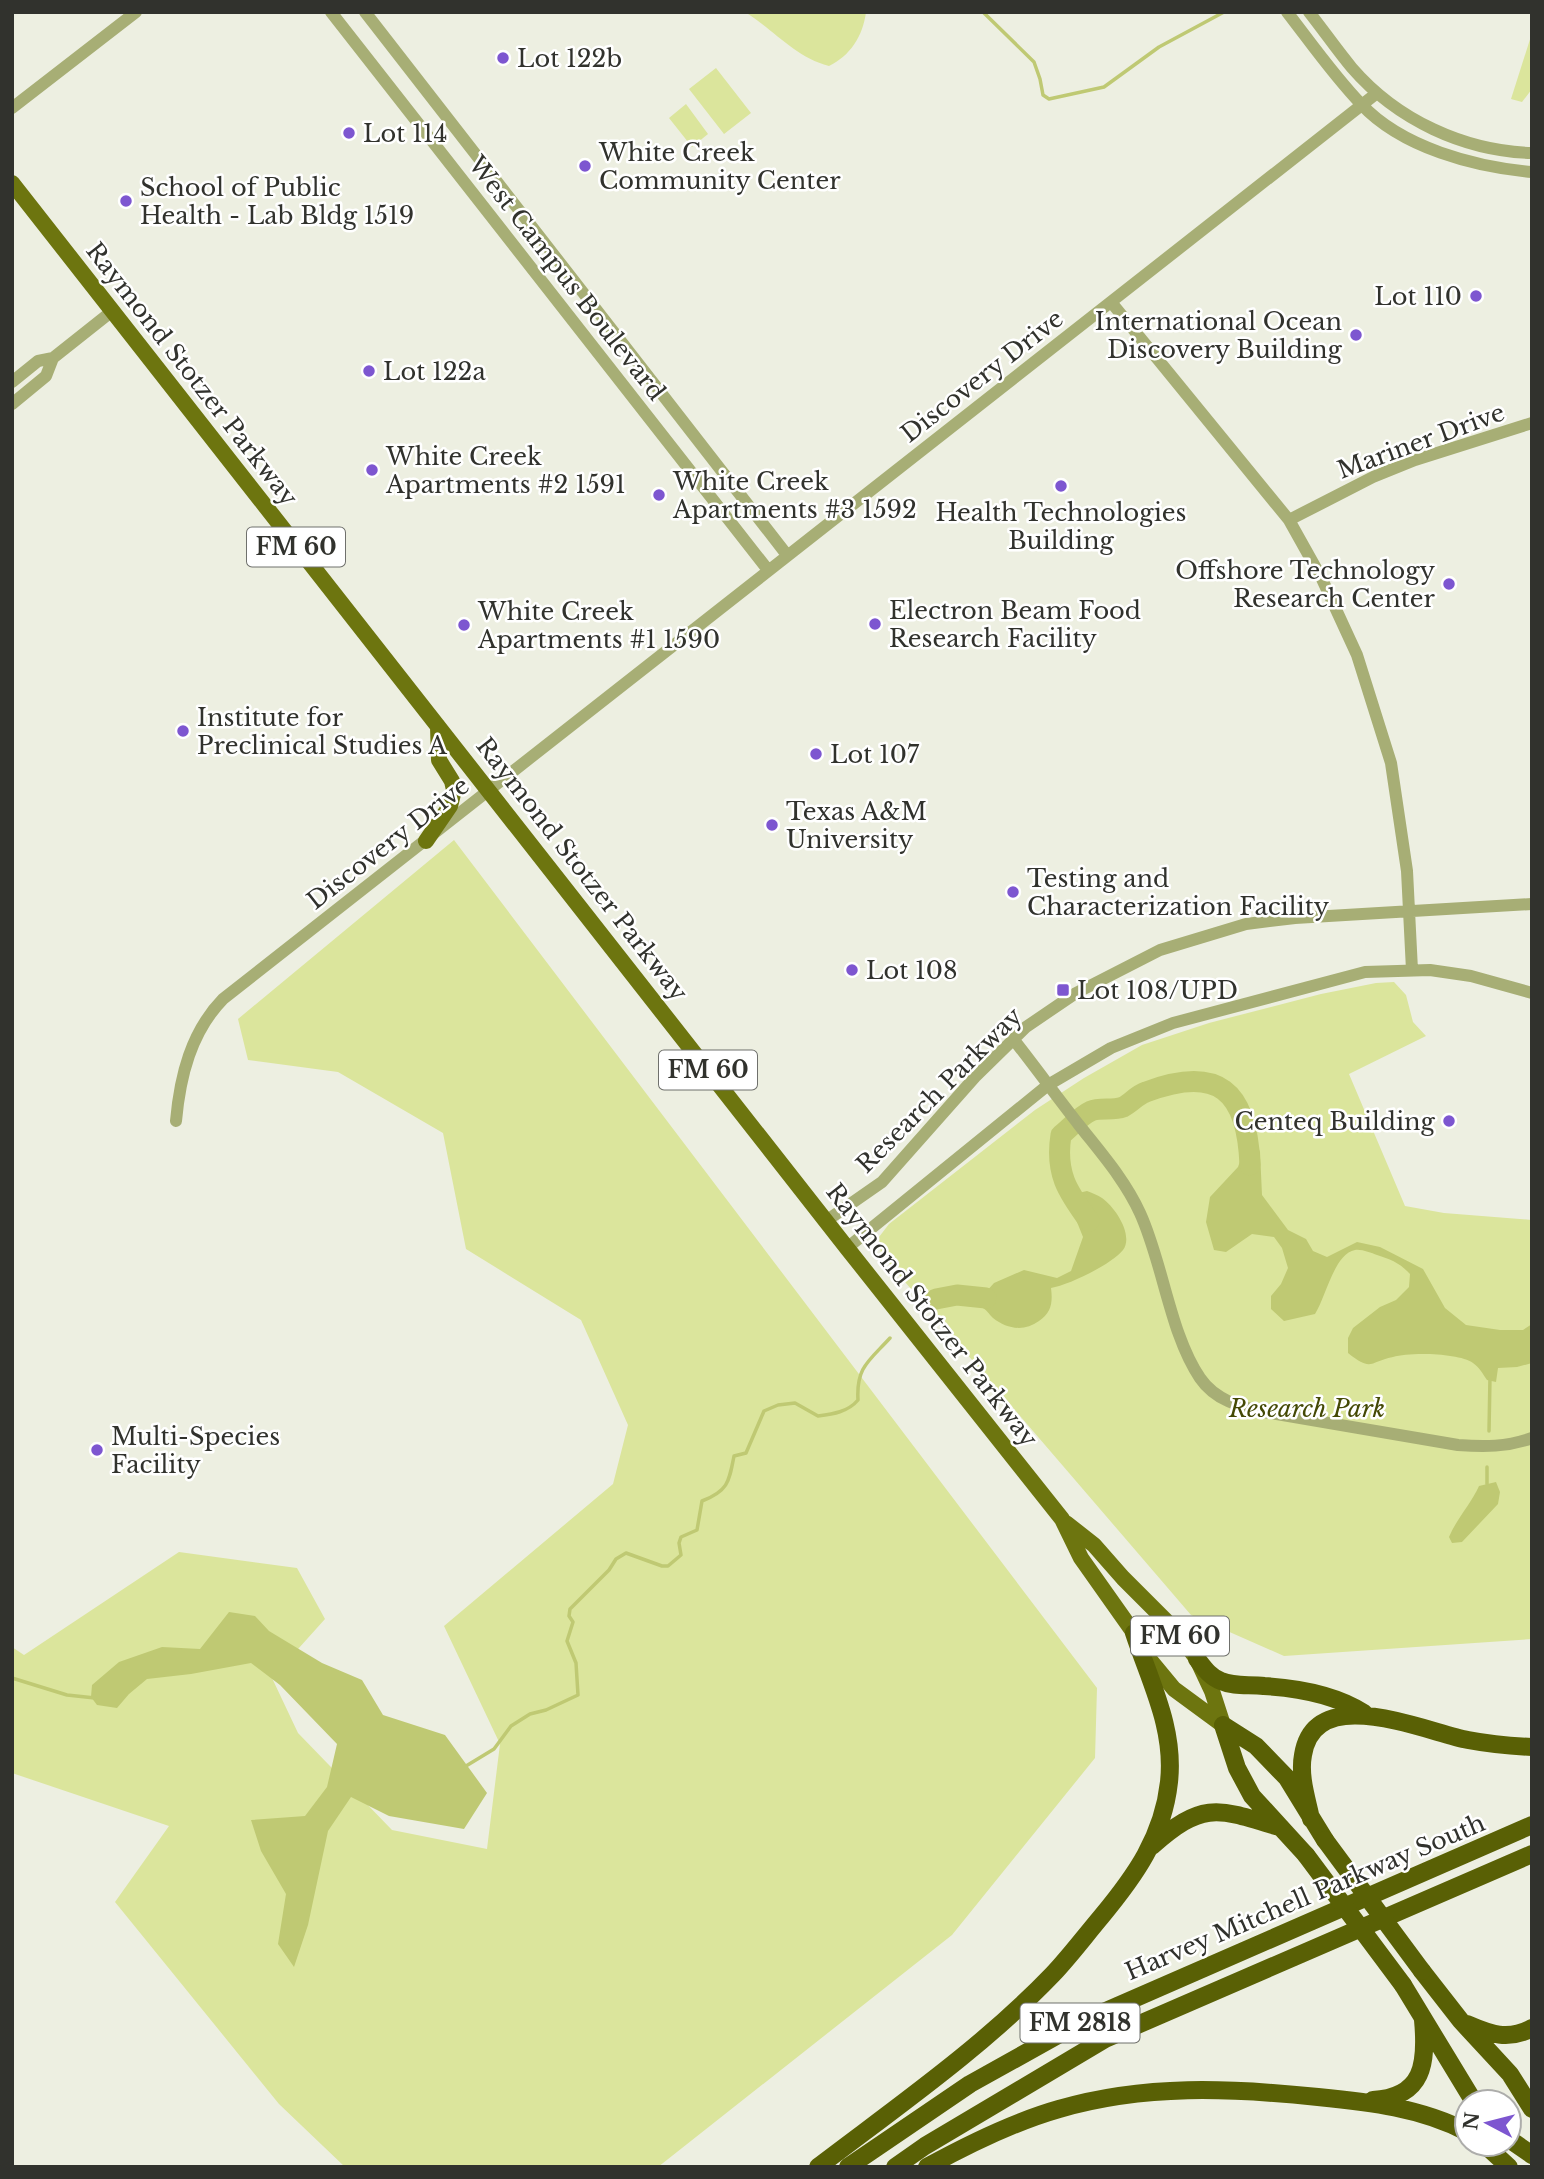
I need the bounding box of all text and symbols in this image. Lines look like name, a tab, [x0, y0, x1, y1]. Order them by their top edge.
place label: Lot 122b	[517, 44, 622, 73]
marker: Lot 122b	[495, 50, 511, 66]
place label: Lot 114	[363, 119, 448, 148]
marker: Lot 114	[341, 125, 357, 141]
place label: White Creek Community Center	[598, 138, 841, 195]
street label: West Campus Boulevard	[462, 149, 671, 406]
marker: White Creek Community Center	[577, 158, 593, 174]
place label: School of Public Health - Lab Bldg 1519	[140, 173, 414, 230]
marker: School of Public Health - Lab Bldg 1519	[118, 193, 134, 209]
street label: Raymond Stotzer Parkway	[80, 237, 304, 512]
place label: Lot 110	[1374, 282, 1462, 311]
marker: Lot 110	[1468, 288, 1484, 304]
street label: Discovery Drive	[895, 304, 1069, 448]
place label: International Ocean Discovery Building	[1095, 307, 1343, 364]
marker: International Ocean Discovery Building	[1348, 327, 1364, 343]
place label: Lot 122a	[383, 357, 486, 386]
marker: Lot 122a	[361, 363, 377, 379]
street label: Mariner Drive	[1333, 397, 1509, 485]
place label: White Creek Apartments #2 1591	[385, 442, 626, 499]
marker: White Creek Apartments #2 1591	[364, 462, 380, 478]
place label: White Creek Apartments #3 1592	[672, 467, 917, 524]
marker: Health Technologies Building	[1053, 478, 1069, 494]
marker: White Creek Apartments #3 1592	[651, 487, 667, 503]
place label: Health Technologies Building	[936, 498, 1186, 555]
road number: FM 60	[247, 527, 345, 566]
place label: Offshore Technology Research Center	[1175, 556, 1436, 613]
marker: Offshore Technology Research Center	[1441, 576, 1457, 592]
place label: Electron Beam Food Research Facility	[889, 596, 1141, 653]
place label: White Creek Apartments #1 1590	[477, 597, 720, 654]
marker: Electron Beam Food Research Facility	[867, 616, 883, 632]
marker: White Creek Apartments #1 1590	[456, 617, 472, 633]
place label: Institute for Preclinical Studies A	[197, 703, 447, 760]
marker: Institute for Preclinical Studies A	[175, 723, 191, 739]
street label: Raymond Stotzer Parkway	[470, 732, 694, 1007]
place label: Lot 107	[830, 740, 920, 769]
marker: Lot 107	[808, 746, 824, 762]
street label: Discovery Drive	[301, 771, 475, 915]
place label: Texas A&M University	[786, 797, 927, 854]
marker: Texas A&M University	[764, 817, 780, 833]
place label: Testing and Characterization Facility	[1027, 864, 1330, 921]
marker: Testing and Characterization Facility	[1005, 884, 1021, 900]
place label: Lot 108	[866, 956, 958, 985]
marker: Lot 108	[844, 962, 860, 978]
place label: Lot 108/UPD	[1077, 976, 1238, 1005]
marker: Lot 108/UPD	[1055, 982, 1071, 998]
street label: Research Parkway	[850, 1001, 1028, 1179]
road number: FM 60	[659, 1050, 757, 1090]
place label: Centeq Building	[1234, 1107, 1436, 1136]
marker: Centeq Building	[1441, 1113, 1457, 1129]
street label: Raymond Stotzer Parkway	[820, 1178, 1044, 1453]
park label: Research Park	[1228, 1394, 1385, 1423]
place label: Multi-Species Facility	[111, 1422, 280, 1479]
marker: Multi-Species Facility	[89, 1442, 105, 1458]
road number: FM 60	[1131, 1616, 1229, 1656]
street label: Harvey Mitchell Parkway South	[1121, 1808, 1489, 1986]
road number: FM 2818	[1020, 2004, 1140, 2042]
north arrow	[1453, 2088, 1523, 2158]
text: N	[1459, 2111, 1484, 2131]

